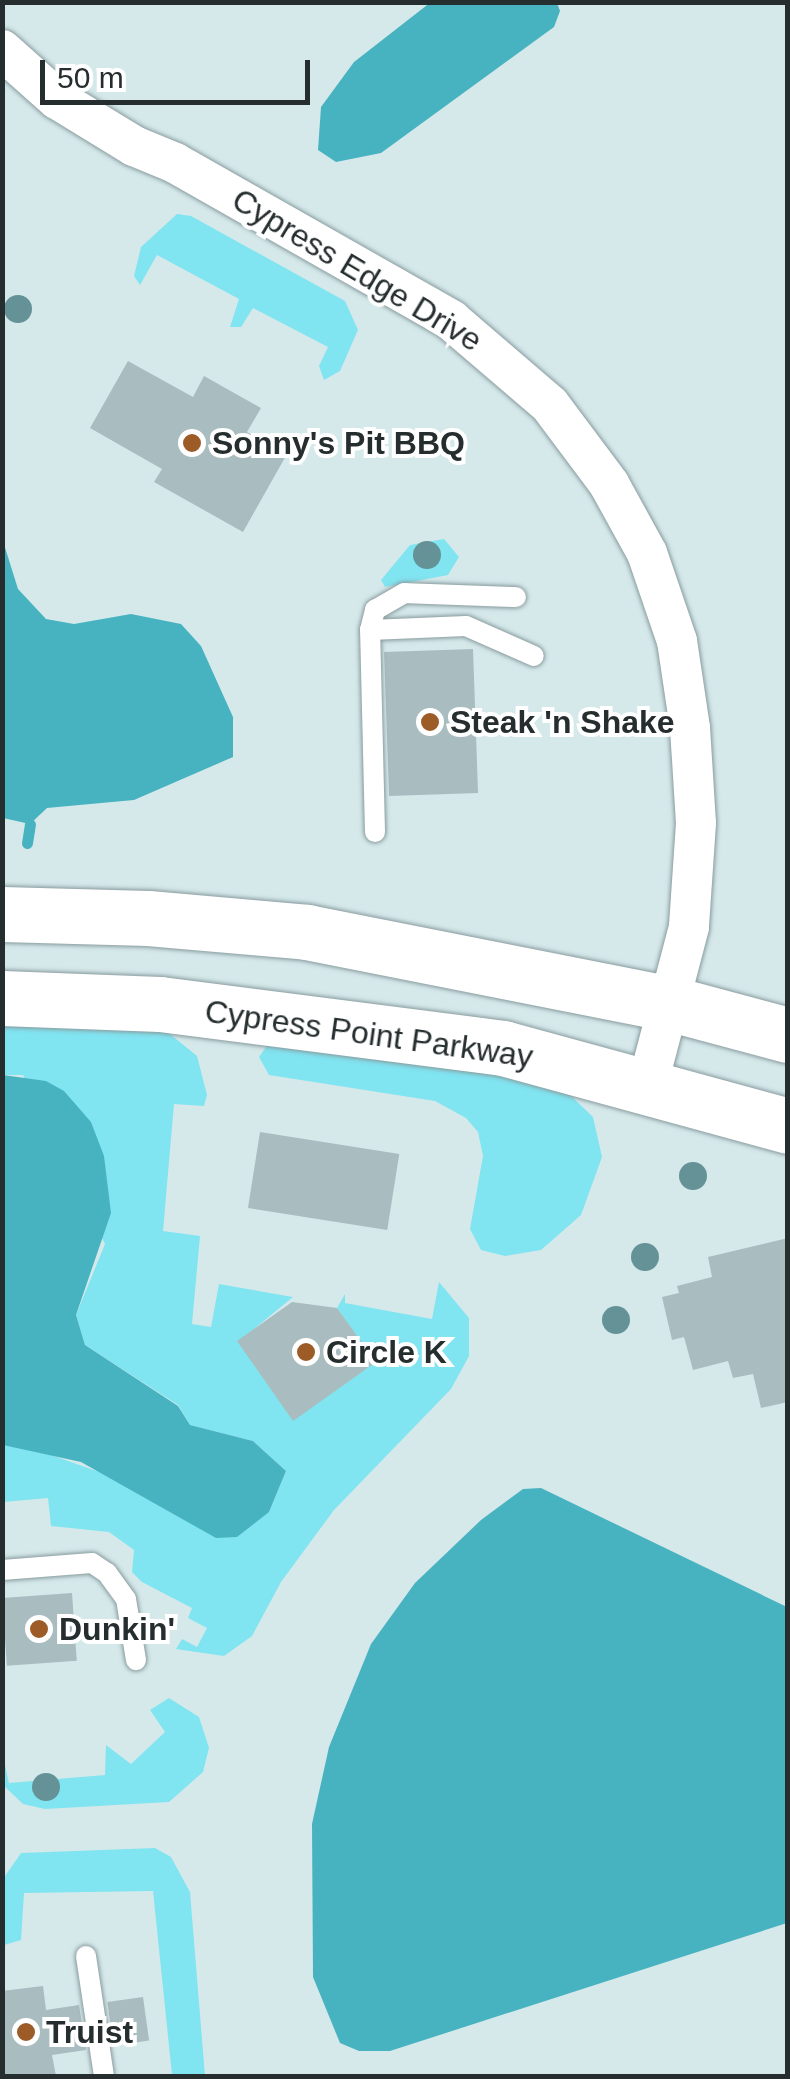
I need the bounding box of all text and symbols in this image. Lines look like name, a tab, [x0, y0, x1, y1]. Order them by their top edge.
scale bar	[45, 40, 315, 102]
text: 50 m	[57, 61, 124, 94]
street label: Cypress Edge Drive	[225, 180, 489, 360]
place label: Sonny's Pit BBQ	[212, 424, 465, 462]
marker: Sonny's Pit BBQ	[181, 432, 203, 454]
place label: Steak 'n Shake	[450, 703, 675, 741]
marker: Steak 'n Shake	[419, 711, 441, 733]
street label: Cypress Point Parkway	[203, 992, 535, 1076]
place label: Circle K	[326, 1333, 447, 1371]
marker: Circle K	[295, 1341, 317, 1363]
place label: Dunkin'	[59, 1610, 175, 1648]
marker: Dunkin'	[28, 1618, 50, 1640]
place label: Truist	[46, 2013, 133, 2051]
marker: Truist	[15, 2021, 37, 2043]

